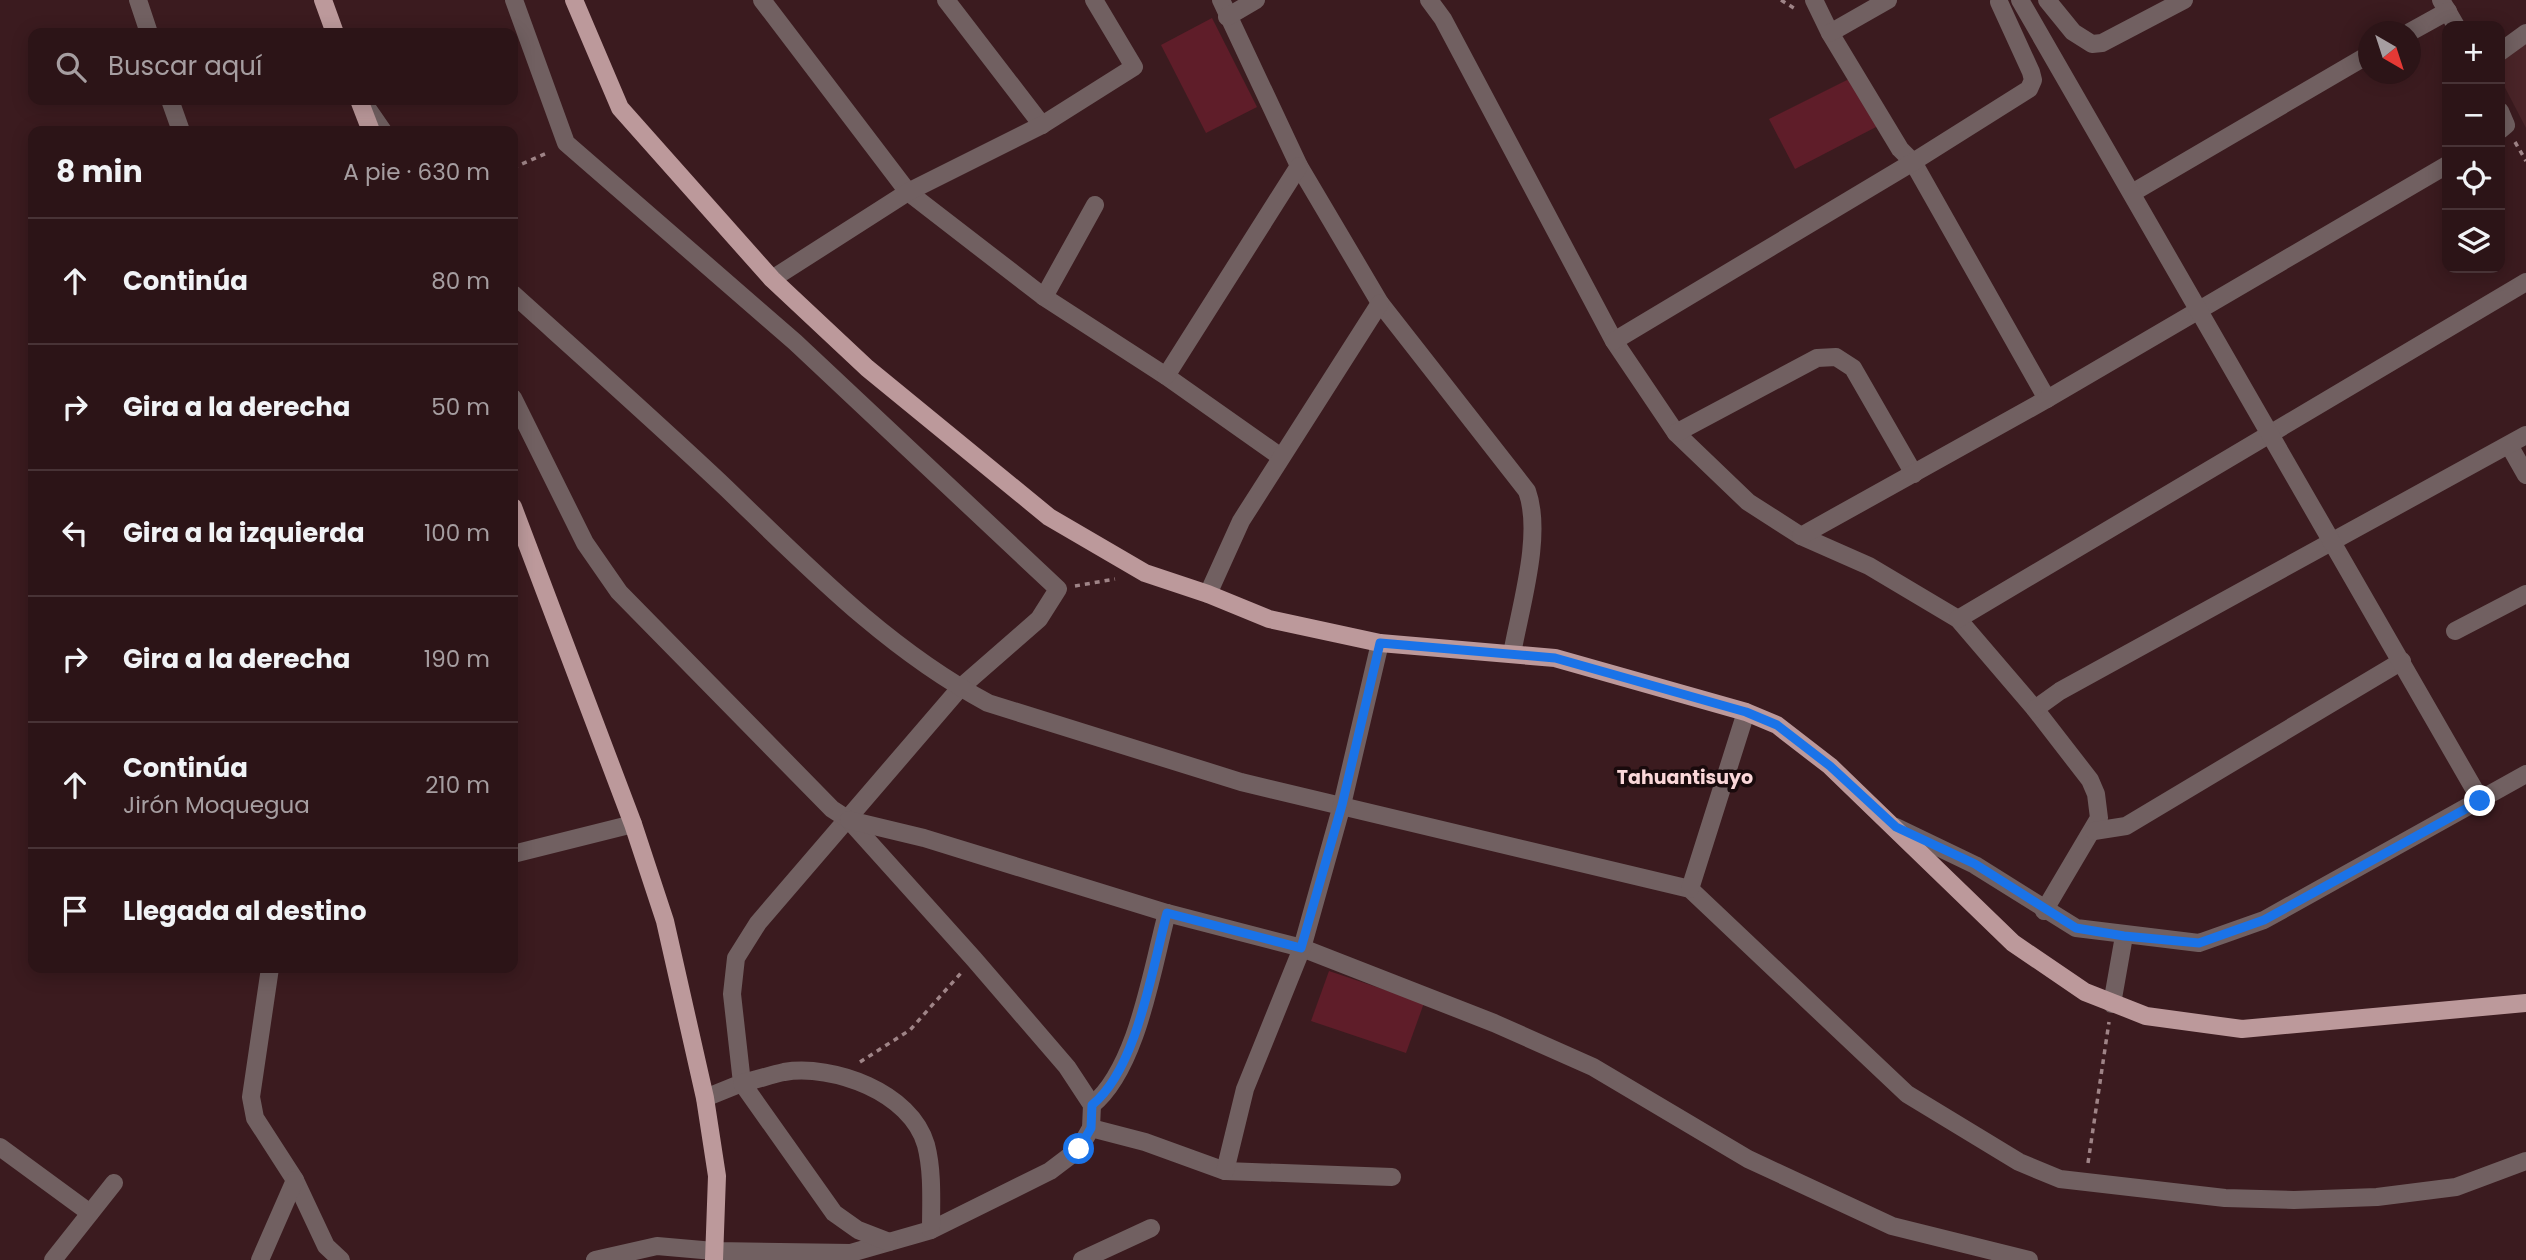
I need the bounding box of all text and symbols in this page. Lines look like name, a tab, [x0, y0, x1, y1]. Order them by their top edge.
north arrow	[2358, 21, 2421, 84]
map controls	[2442, 21, 2505, 273]
button: +	[2442, 21, 2505, 84]
search box	[28, 28, 518, 105]
icon: search	[52, 48, 90, 86]
text: Buscar aquí	[108, 48, 262, 84]
button: −	[2442, 84, 2505, 147]
button: locate	[2442, 147, 2505, 210]
text: 8 min	[56, 150, 143, 193]
text: A pie · 630 m	[343, 156, 490, 188]
button: layers	[2442, 210, 2505, 273]
icon: ahead	[56, 262, 94, 300]
text: Continúa	[123, 263, 248, 299]
text: 80 m	[431, 265, 490, 297]
icon: right	[56, 388, 94, 426]
text: Gira a la derecha	[123, 389, 351, 425]
text: 50 m	[431, 391, 490, 423]
icon: left	[56, 514, 94, 552]
text: Gira a la izquierda	[123, 515, 365, 551]
text: 100 m	[424, 517, 490, 549]
icon: right	[56, 640, 94, 678]
text: Gira a la derecha	[123, 641, 351, 677]
text: 190 m	[424, 643, 490, 675]
text: Continúa	[123, 750, 248, 786]
district label: Tahuantisuyo	[1617, 764, 1753, 791]
icon: ahead	[56, 766, 94, 804]
text: 210 m	[425, 769, 490, 801]
route end	[2464, 785, 2495, 816]
text: Jirón Moquegua	[123, 789, 310, 821]
icon: arrive	[56, 892, 94, 930]
text: Llegada al destino	[123, 893, 367, 929]
route start	[1063, 1133, 1094, 1164]

